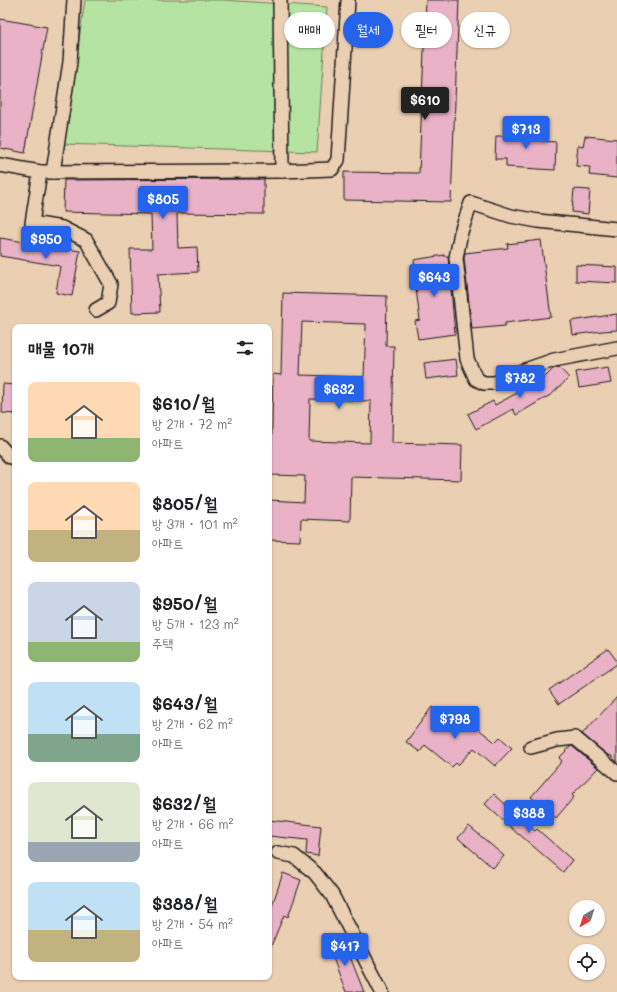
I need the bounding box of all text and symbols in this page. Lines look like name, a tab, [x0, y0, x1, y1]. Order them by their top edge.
chip: 매매	[284, 12, 335, 48]
chip: 월세	[343, 12, 393, 48]
chip: 필터	[401, 12, 452, 48]
chip: 신규	[460, 12, 510, 48]
pin: $610	[401, 87, 449, 121]
text: $610	[410, 91, 440, 108]
pin: $713	[502, 116, 550, 150]
text: $713	[512, 120, 540, 137]
pin: $805	[139, 186, 187, 220]
text: $805	[147, 190, 179, 207]
pin: $950	[22, 226, 70, 260]
text: $950	[30, 230, 62, 247]
pin: $643	[410, 264, 458, 298]
text: $643	[418, 268, 450, 285]
text: 매물 10개	[28, 337, 94, 359]
icon: filters	[234, 337, 256, 359]
pin: $782	[496, 365, 544, 399]
text: $782	[505, 369, 535, 386]
pin: $632	[315, 376, 363, 410]
text: $632	[324, 380, 354, 397]
text: $610/월	[152, 392, 215, 414]
icon: home	[60, 398, 108, 446]
text: 방 2개 · 72 m²	[152, 415, 232, 432]
text: 아파트	[152, 434, 183, 451]
text: $805/월	[152, 492, 218, 514]
icon: home	[60, 498, 108, 546]
text: 방 3개 · 101 m²	[152, 515, 238, 532]
text: 아파트	[152, 534, 183, 551]
text: $950/월	[152, 592, 217, 614]
icon: home	[60, 598, 108, 646]
text: 방 5개 · 123 m²	[152, 615, 239, 632]
text: 주택	[152, 634, 173, 651]
text: $643/월	[152, 692, 217, 714]
icon: home	[60, 698, 108, 746]
pin: $798	[431, 706, 479, 740]
text: $798	[439, 710, 471, 727]
text: 방 2개 · 62 m²	[152, 715, 233, 732]
text: 아파트	[152, 734, 183, 751]
text: $632/월	[152, 792, 216, 814]
icon: home	[60, 798, 108, 846]
pin: $388	[505, 800, 553, 834]
text: $388	[513, 804, 545, 821]
text: 방 2개 · 66 m²	[152, 815, 233, 832]
text: 아파트	[152, 834, 183, 851]
text: $388/월	[152, 892, 217, 914]
icon: home	[60, 898, 108, 946]
north arrow	[569, 900, 605, 936]
map controls	[569, 900, 605, 980]
text: 방 2개 · 54 m²	[152, 915, 233, 932]
pin: $417	[321, 933, 369, 967]
text: 아파트	[152, 934, 183, 951]
text: $417	[330, 937, 360, 954]
button: locate	[569, 944, 605, 980]

